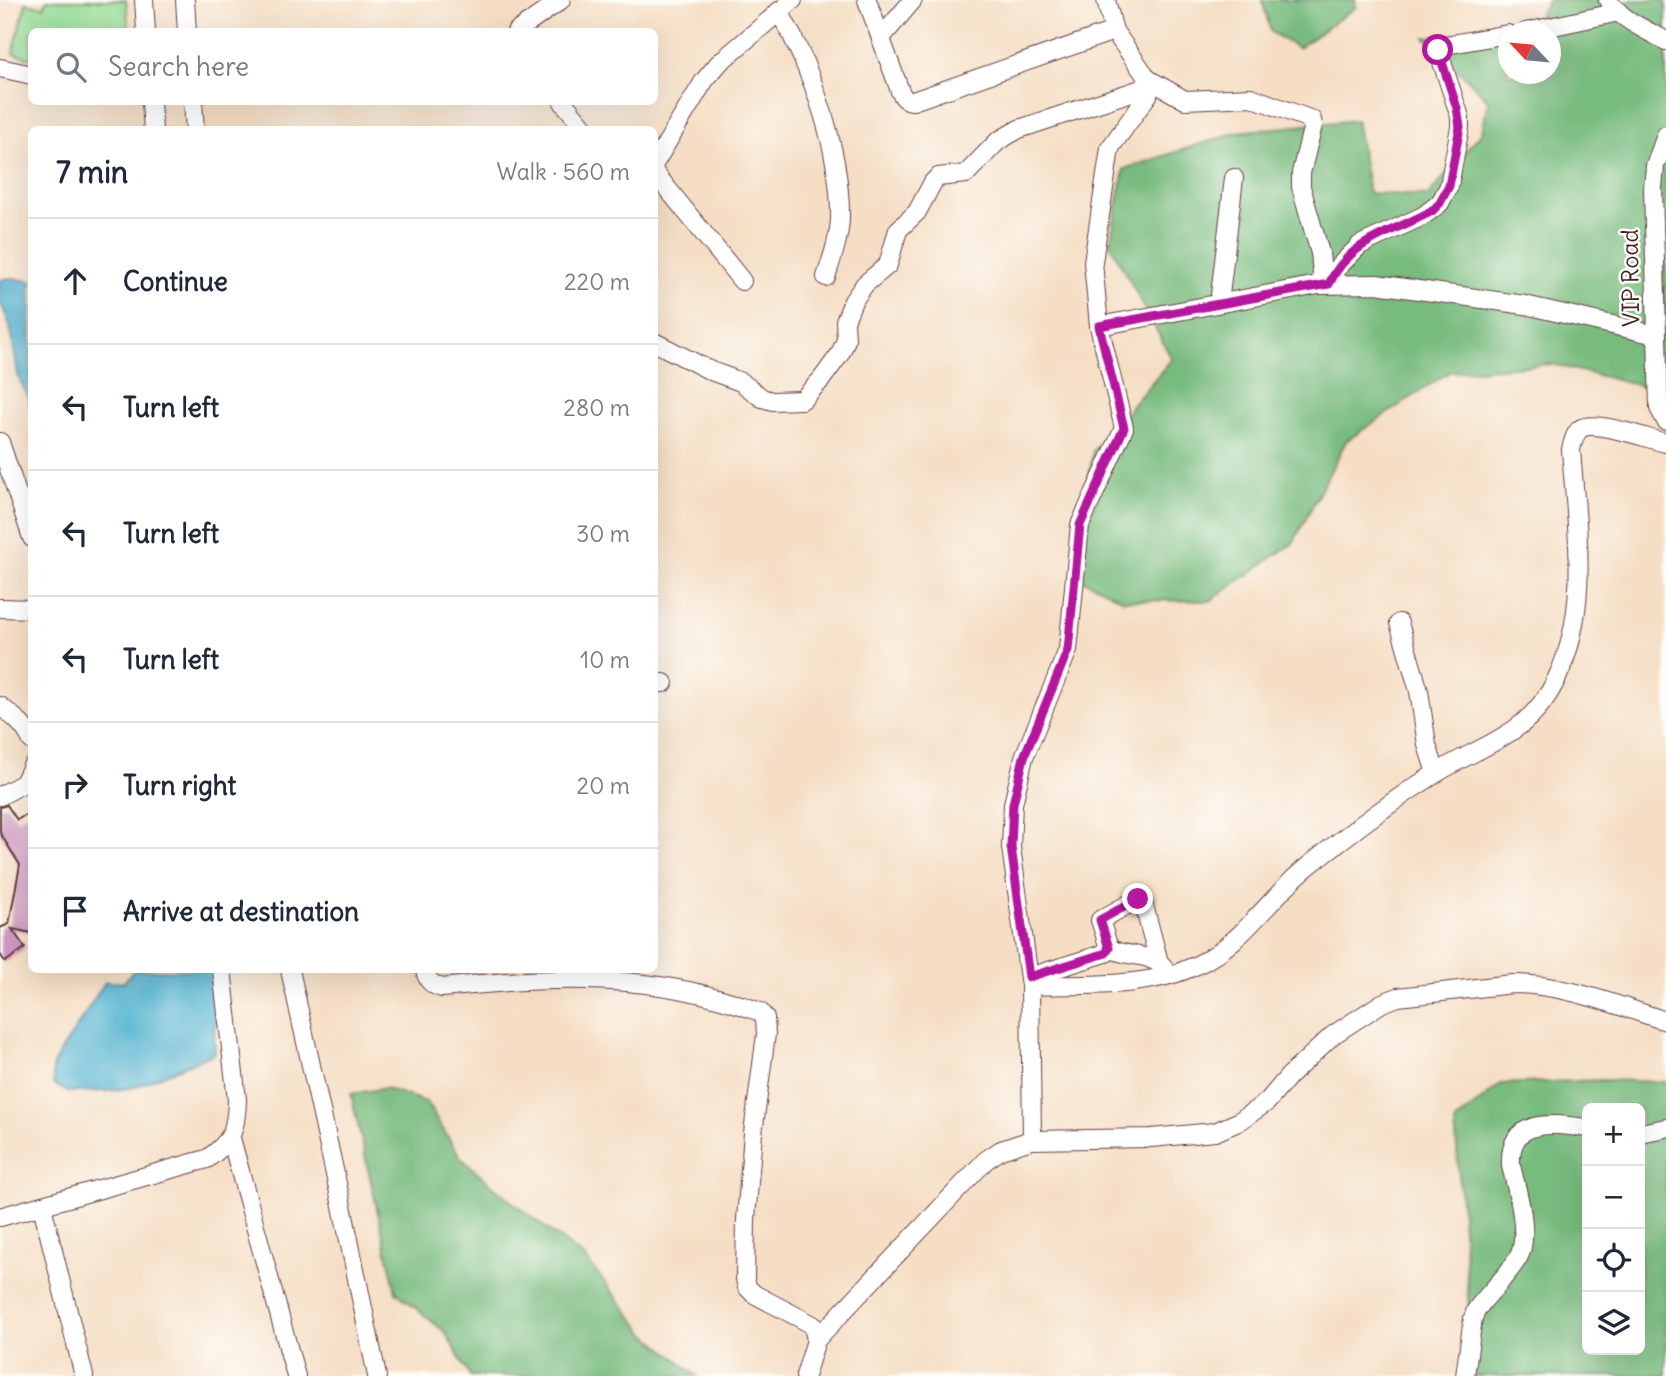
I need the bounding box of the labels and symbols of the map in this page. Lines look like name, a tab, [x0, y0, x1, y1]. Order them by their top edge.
north arrow	[1498, 21, 1561, 84]
route start	[1422, 34, 1453, 65]
street label: VIP Road	[1615, 229, 1645, 327]
route end	[1122, 883, 1153, 914]

